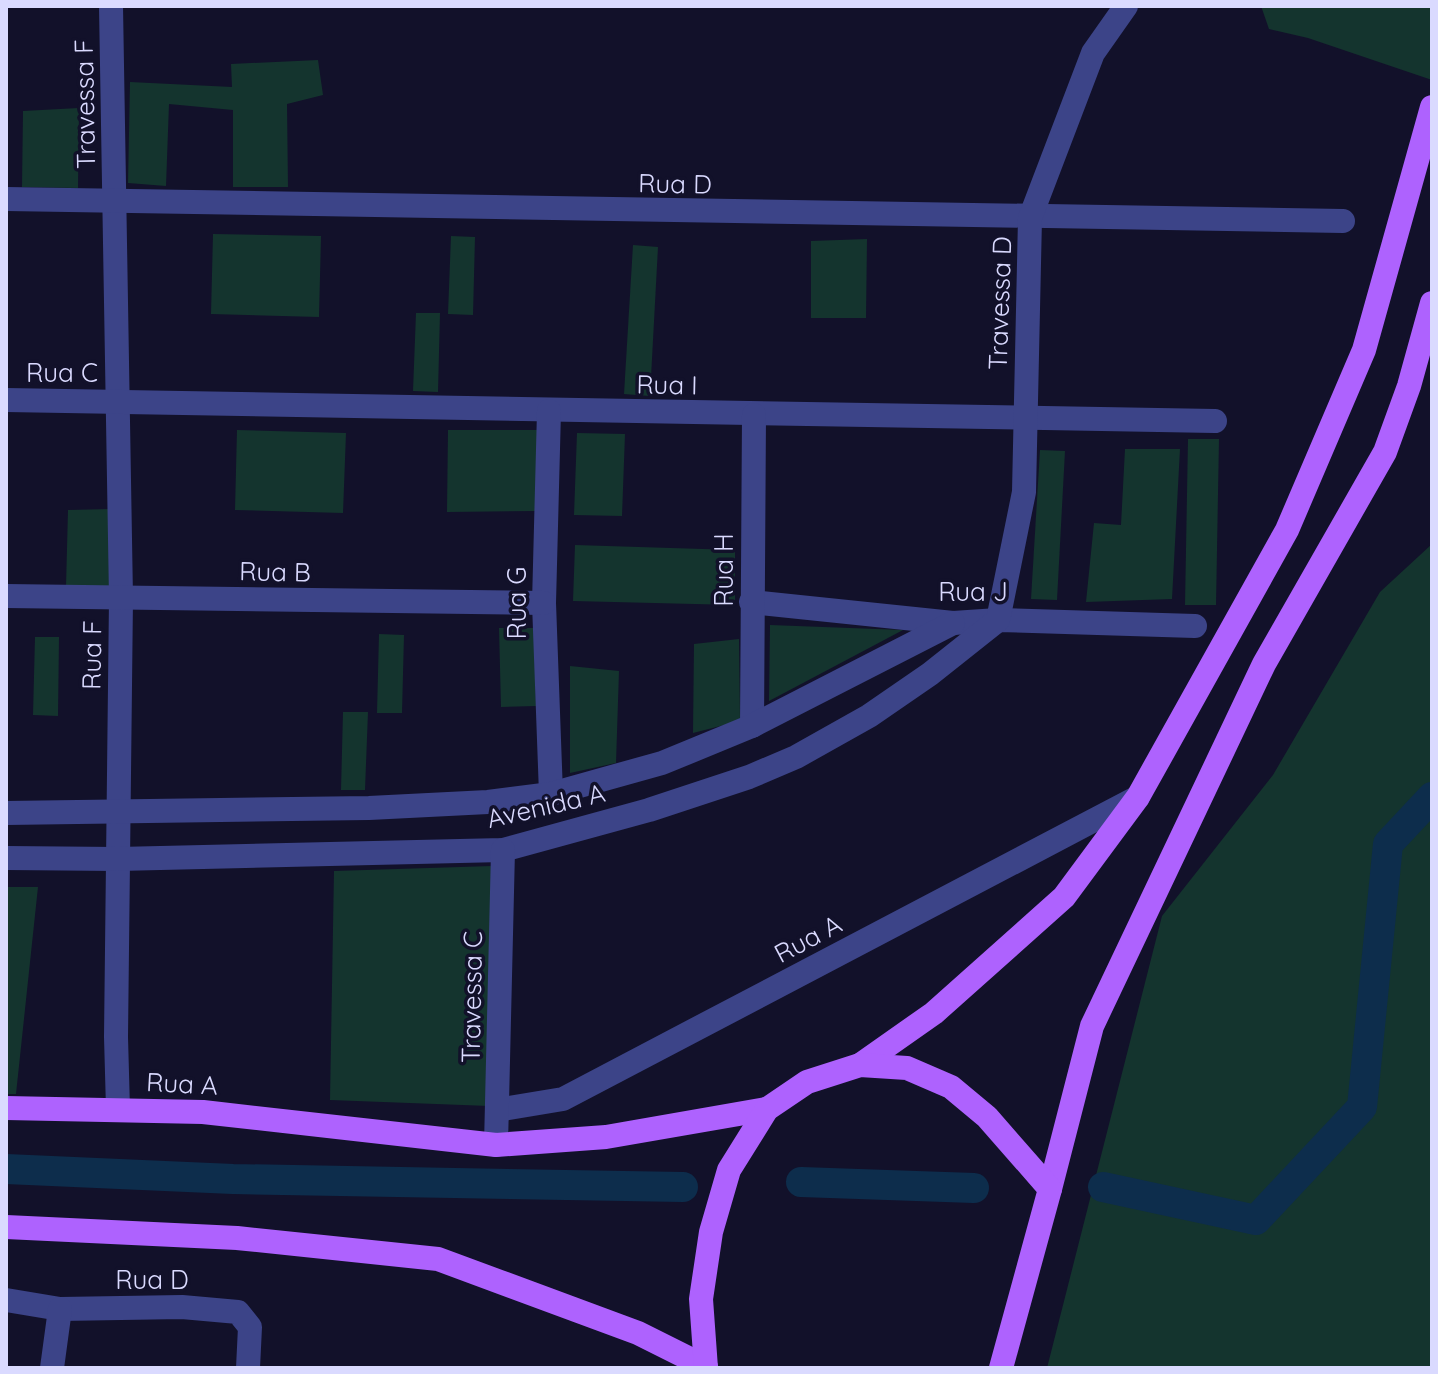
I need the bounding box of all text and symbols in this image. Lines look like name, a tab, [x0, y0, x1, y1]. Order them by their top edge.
street label: Travessa F	[67, 39, 102, 169]
street label: Rua D	[638, 166, 712, 201]
street label: Travessa D	[981, 236, 1018, 370]
street label: Rua C	[26, 356, 98, 389]
street label: Rua I	[636, 367, 698, 402]
street label: Rua H	[707, 533, 740, 607]
street label: Rua B	[239, 554, 311, 589]
street label: Rua G	[500, 567, 533, 639]
street label: Rua J	[938, 575, 1008, 608]
street label: Rua F	[74, 620, 109, 690]
street label: Avenida A	[484, 776, 608, 835]
street label: Rua A	[768, 907, 847, 970]
street label: Travessa C	[454, 931, 489, 1063]
street label: Rua A	[145, 1065, 219, 1102]
street label: Rua D	[115, 1263, 189, 1296]

